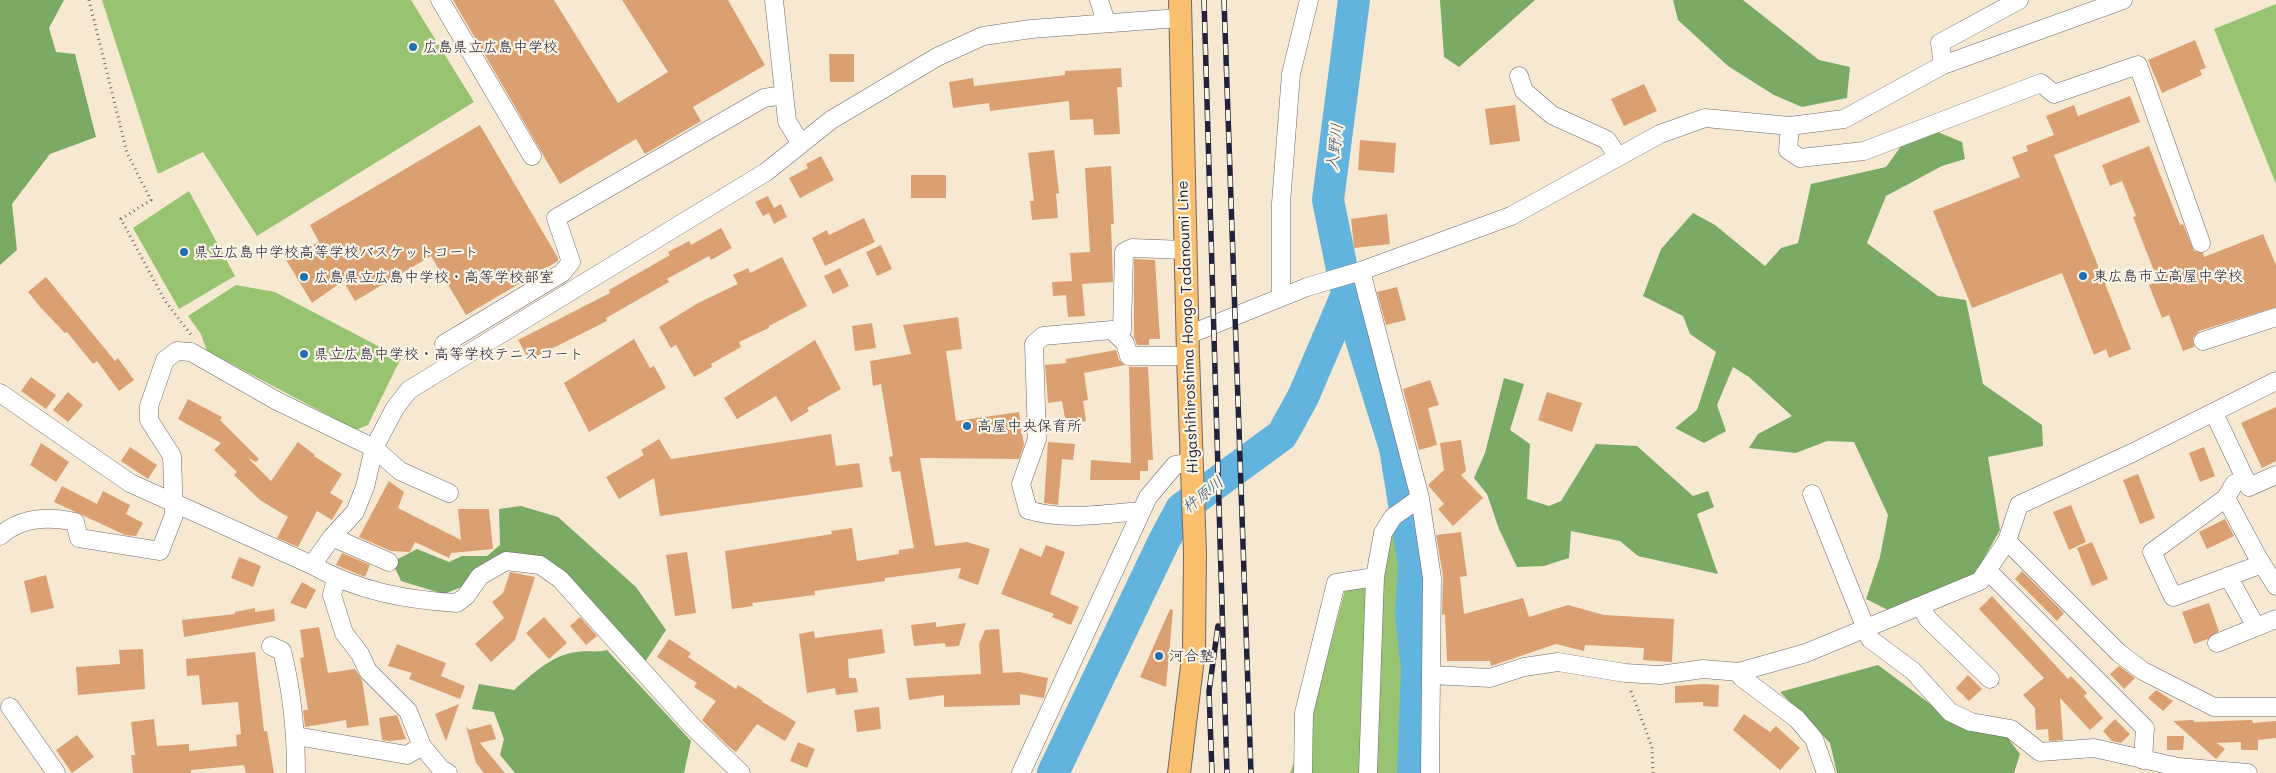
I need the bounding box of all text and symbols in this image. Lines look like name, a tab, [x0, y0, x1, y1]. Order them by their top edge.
place label: 広島県立広島中学校	[423, 38, 558, 56]
marker: 広島県立広島中学校	[407, 41, 419, 53]
water label: 入野川	[1323, 122, 1347, 172]
street label: Higashihiroshima Hongo Tadanoumi Line	[1174, 180, 1202, 474]
place label: 県立広島中学校高等学校バスケットコート	[194, 243, 479, 261]
marker: 県立広島中学校高等学校バスケットコート	[178, 246, 190, 258]
place label: 東広島市立高屋中学校	[2093, 267, 2243, 285]
place label: 広島県立広島中学校・高等学校部室	[314, 268, 554, 286]
marker: 東広島市立高屋中学校	[2077, 270, 2089, 282]
marker: 広島県立広島中学校・高等学校部室	[298, 271, 310, 283]
place label: 県立広島中学校・高等学校テニスコート	[314, 345, 584, 363]
marker: 県立広島中学校・高等学校テニスコート	[298, 348, 310, 360]
place label: 高屋中央保育所	[977, 417, 1082, 435]
marker: 高屋中央保育所	[961, 420, 973, 432]
water label: 杵原川	[1178, 472, 1228, 518]
place label: 河合塾	[1169, 647, 1214, 665]
marker: 河合塾	[1153, 650, 1165, 662]

